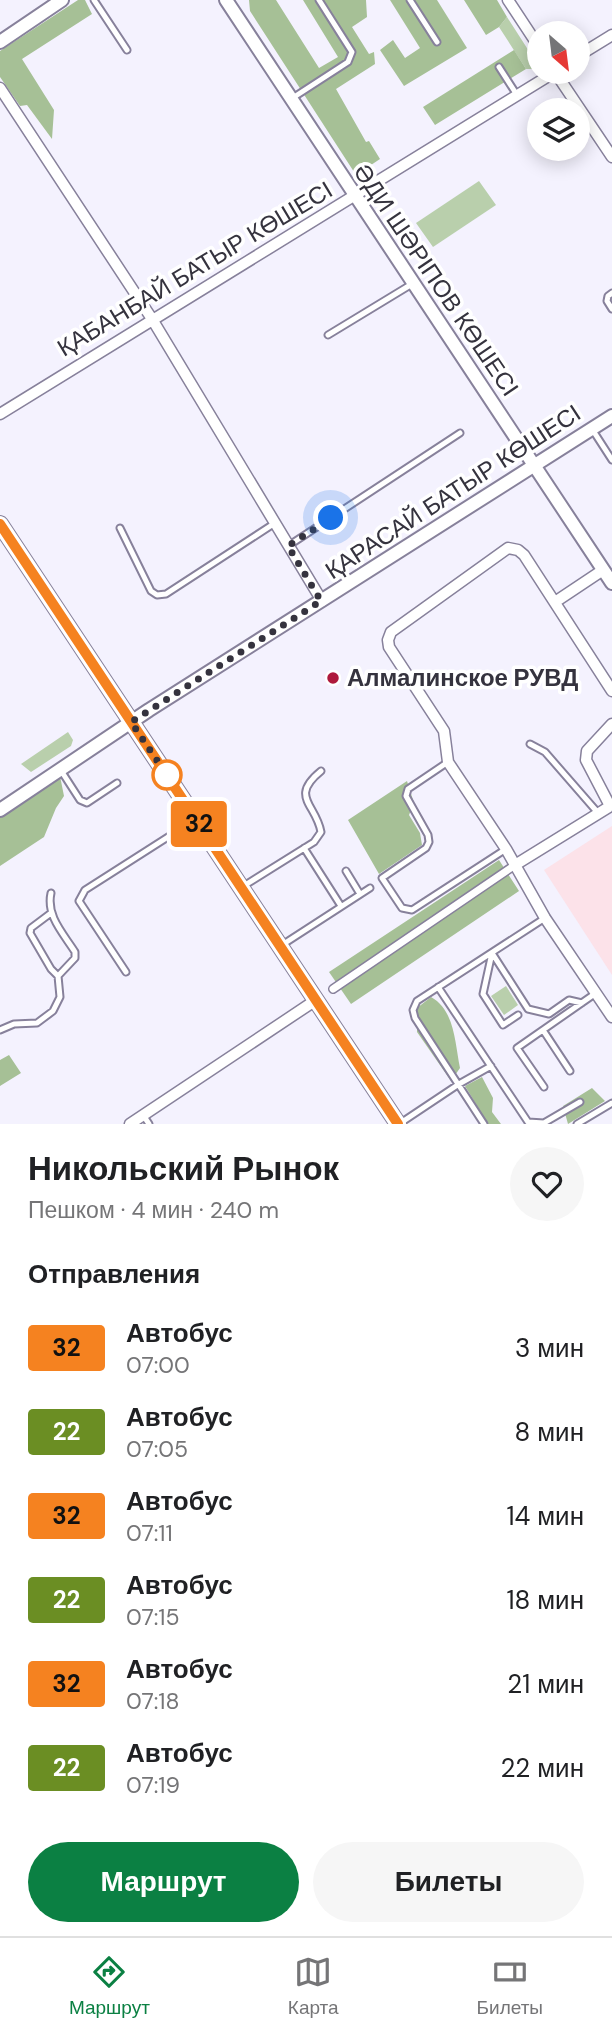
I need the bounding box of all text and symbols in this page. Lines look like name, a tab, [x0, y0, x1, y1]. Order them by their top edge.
north arrow	[527, 21, 590, 84]
map controls	[527, 21, 590, 161]
button: layers	[527, 98, 590, 161]
street label: ӘДИ ШӘРІПОВ КӨШЕСІ	[347, 158, 526, 402]
street label: ҚАБАНБАЙ БАТЫР КӨШЕСІ	[51, 174, 338, 363]
street label: ҚАРАСАЙ БАТЫР КӨШЕСІ	[319, 397, 586, 586]
your location	[313, 500, 348, 535]
place label: Алмалинское РУВД	[347, 662, 578, 693]
marker: Алмалинское РУВД	[325, 670, 341, 686]
unlabelled marker	[152, 760, 182, 790]
line badge: 32	[168, 801, 230, 847]
text: 32	[185, 808, 213, 839]
text: Никольский Рынок	[28, 1147, 339, 1190]
button: heart	[510, 1147, 584, 1221]
text: Пешком · 4 мин · 240 m	[28, 1195, 279, 1225]
text: Отправления	[28, 1257, 200, 1291]
text: Автобус	[126, 1316, 233, 1350]
text: 3 мин	[515, 1331, 584, 1365]
text: 32	[52, 1332, 81, 1363]
text: 07:00	[126, 1350, 190, 1380]
text: Автобус	[126, 1400, 233, 1434]
text: 8 мин	[515, 1415, 584, 1449]
text: 22	[53, 1416, 80, 1447]
text: 07:05	[126, 1434, 188, 1464]
text: Автобус	[126, 1484, 233, 1518]
text: 14 мин	[506, 1499, 584, 1533]
text: 32	[52, 1500, 81, 1531]
text: 07:11	[126, 1518, 173, 1548]
text: Автобус	[126, 1568, 233, 1602]
text: 18 мин	[506, 1583, 584, 1617]
text: 22	[53, 1584, 80, 1615]
text: 07:15	[126, 1602, 180, 1632]
text: Автобус	[126, 1652, 233, 1686]
text: 21 мин	[507, 1667, 584, 1701]
text: 32	[52, 1668, 81, 1699]
text: 07:18	[126, 1686, 180, 1716]
text: Автобус	[126, 1736, 233, 1770]
text: 22 мин	[500, 1751, 584, 1785]
text: 22	[53, 1752, 80, 1783]
text: 07:19	[126, 1770, 180, 1800]
button: Маршрут	[28, 1842, 299, 1922]
button: Билеты	[313, 1842, 584, 1922]
tab: Маршрут	[69, 1953, 150, 2020]
tab: Карта	[288, 1953, 339, 2020]
tab: Билеты	[477, 1953, 543, 2020]

